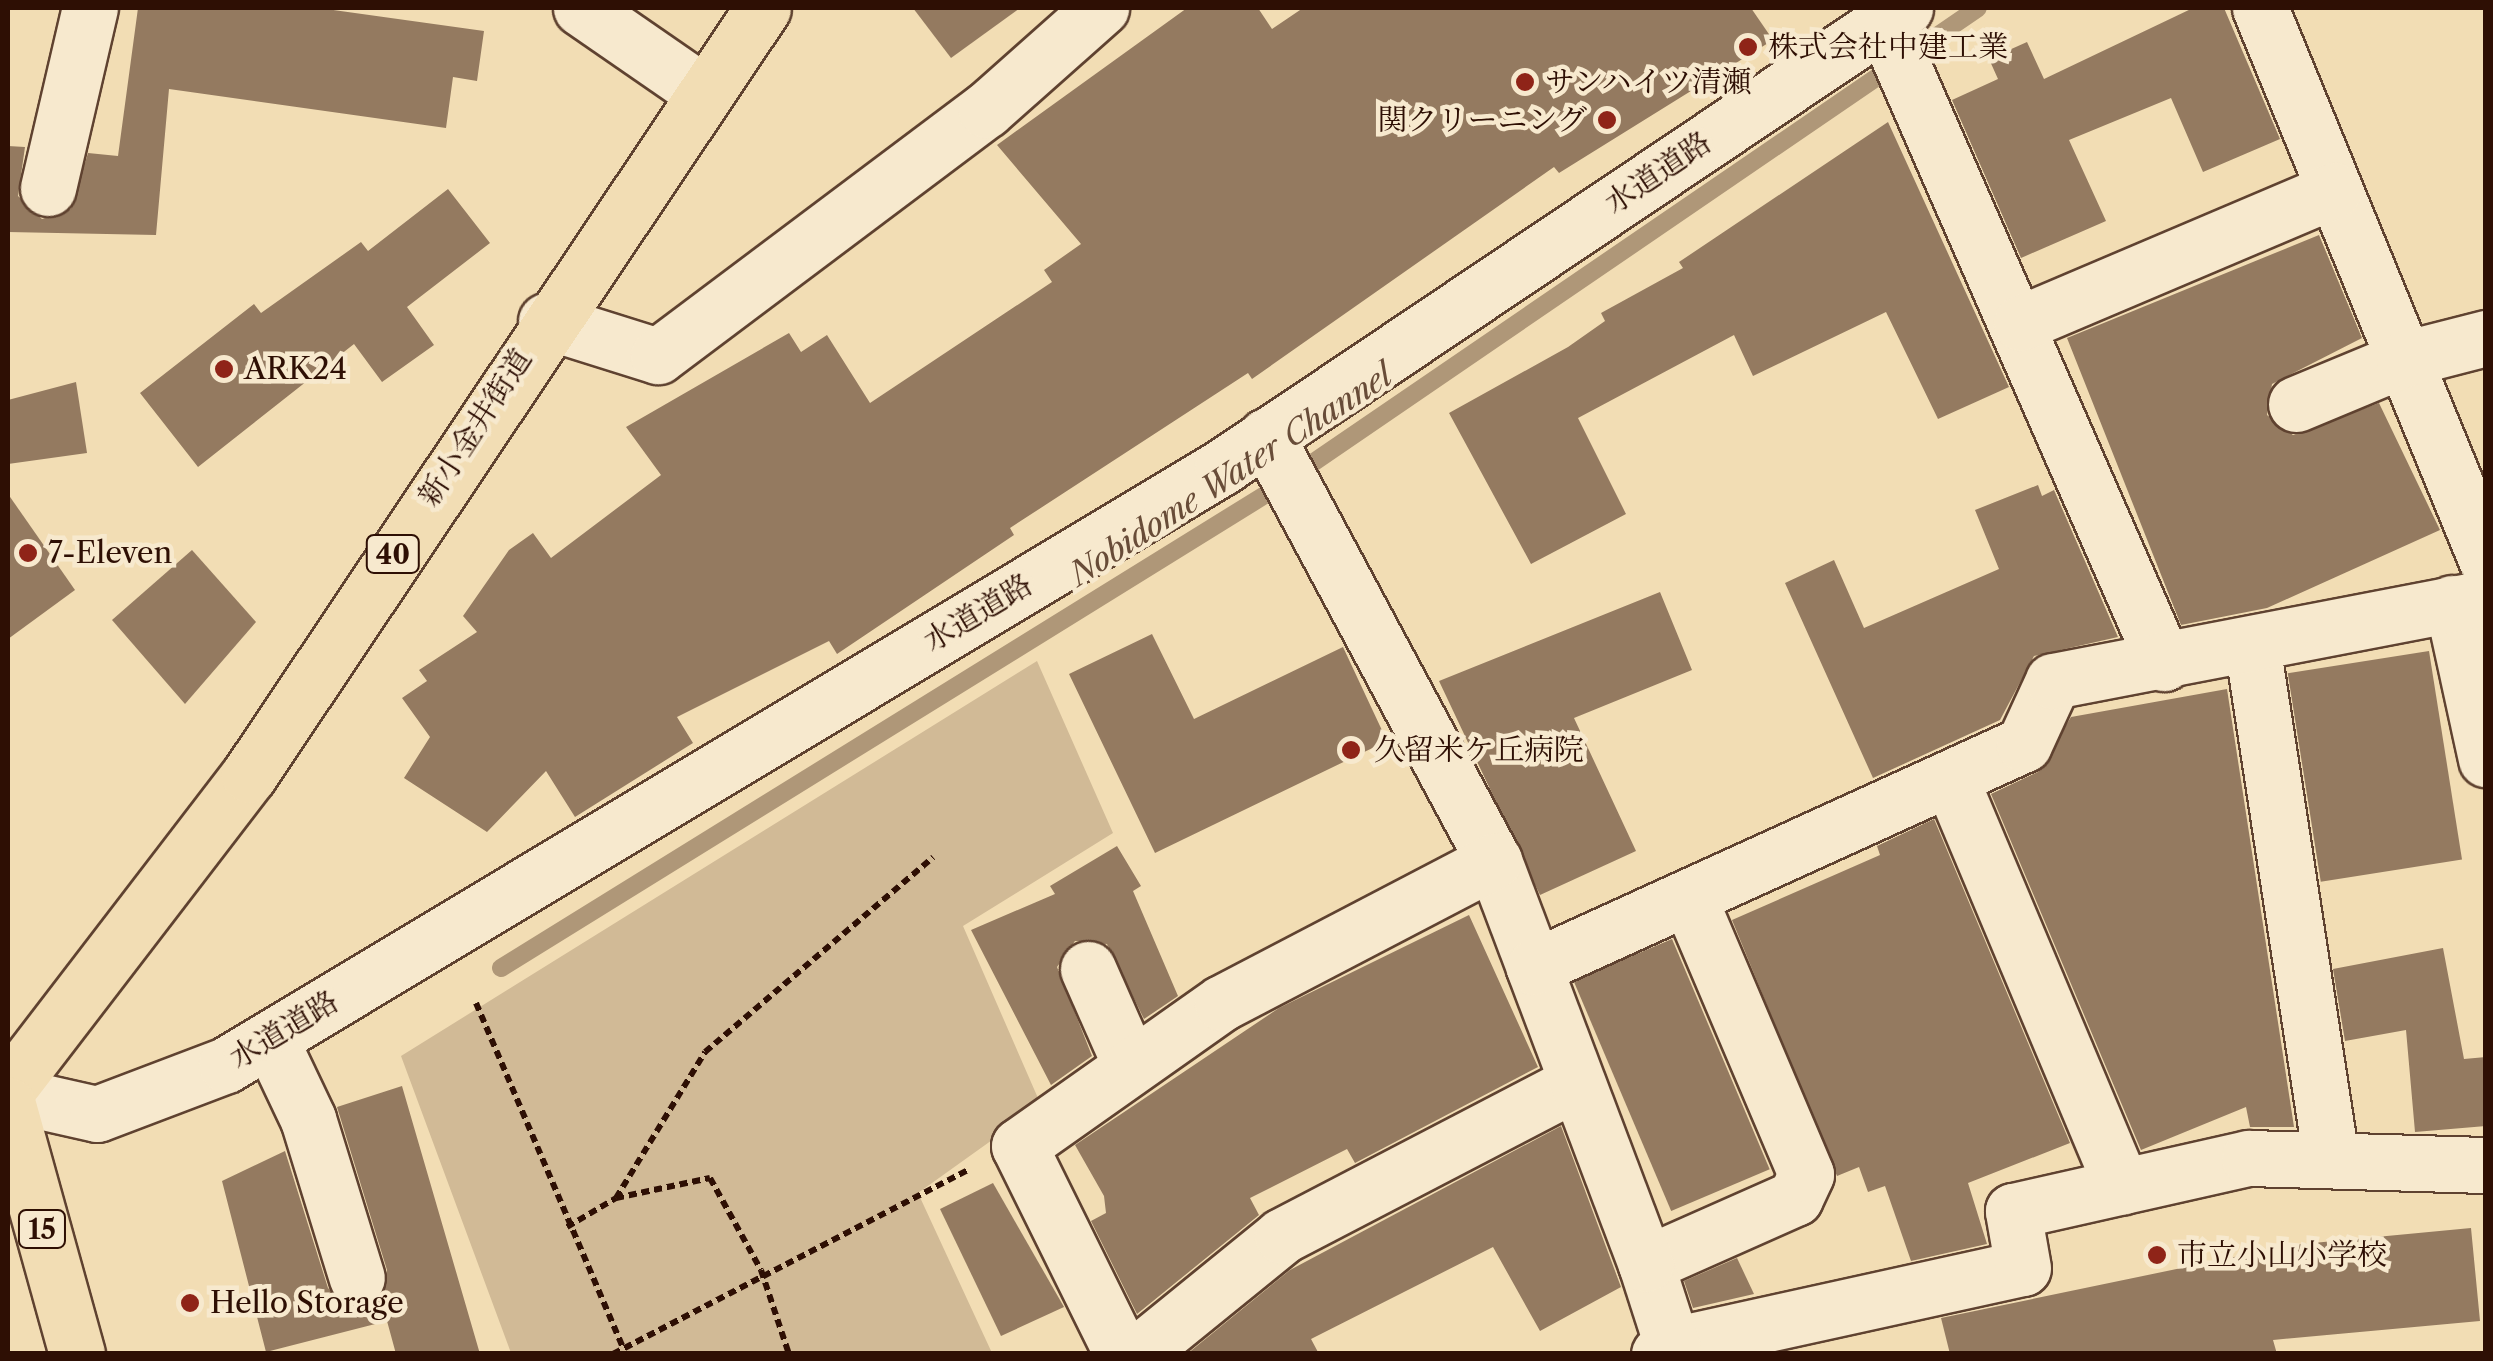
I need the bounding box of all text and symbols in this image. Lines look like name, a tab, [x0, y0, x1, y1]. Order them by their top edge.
place label: 株式会社中建工業	[1768, 29, 2008, 65]
marker: 株式会社中建工業	[1737, 36, 1759, 58]
place label: サンハイツ清瀬	[1545, 64, 1755, 100]
marker: サンハイツ清瀬	[1514, 71, 1536, 93]
place label: 関クリーニング	[1377, 102, 1587, 138]
marker: 関クリーニング	[1596, 109, 1618, 131]
street label: 水道道路	[1598, 125, 1718, 221]
street label: 新小金井街道	[411, 343, 539, 513]
place label: ARK24	[244, 351, 347, 387]
water label: Nobidome Water Channel	[1062, 356, 1400, 594]
marker: ARK24	[213, 358, 235, 380]
road number: 40	[366, 531, 420, 577]
place label: 7-Eleven	[48, 535, 172, 571]
marker: 7-Eleven	[17, 542, 39, 564]
street label: 水道道路	[917, 567, 1039, 659]
place label: 久留米ケ丘病院	[1374, 732, 1584, 768]
marker: 久留米ケ丘病院	[1338, 737, 1364, 763]
street label: 水道道路	[223, 984, 345, 1076]
road number: 15	[17, 1206, 67, 1252]
place label: 市立小山小学校	[2177, 1237, 2387, 1273]
marker: 市立小山小学校	[2146, 1244, 2168, 1266]
place label: Hello Storage	[210, 1285, 404, 1321]
marker: Hello Storage	[179, 1292, 201, 1314]

